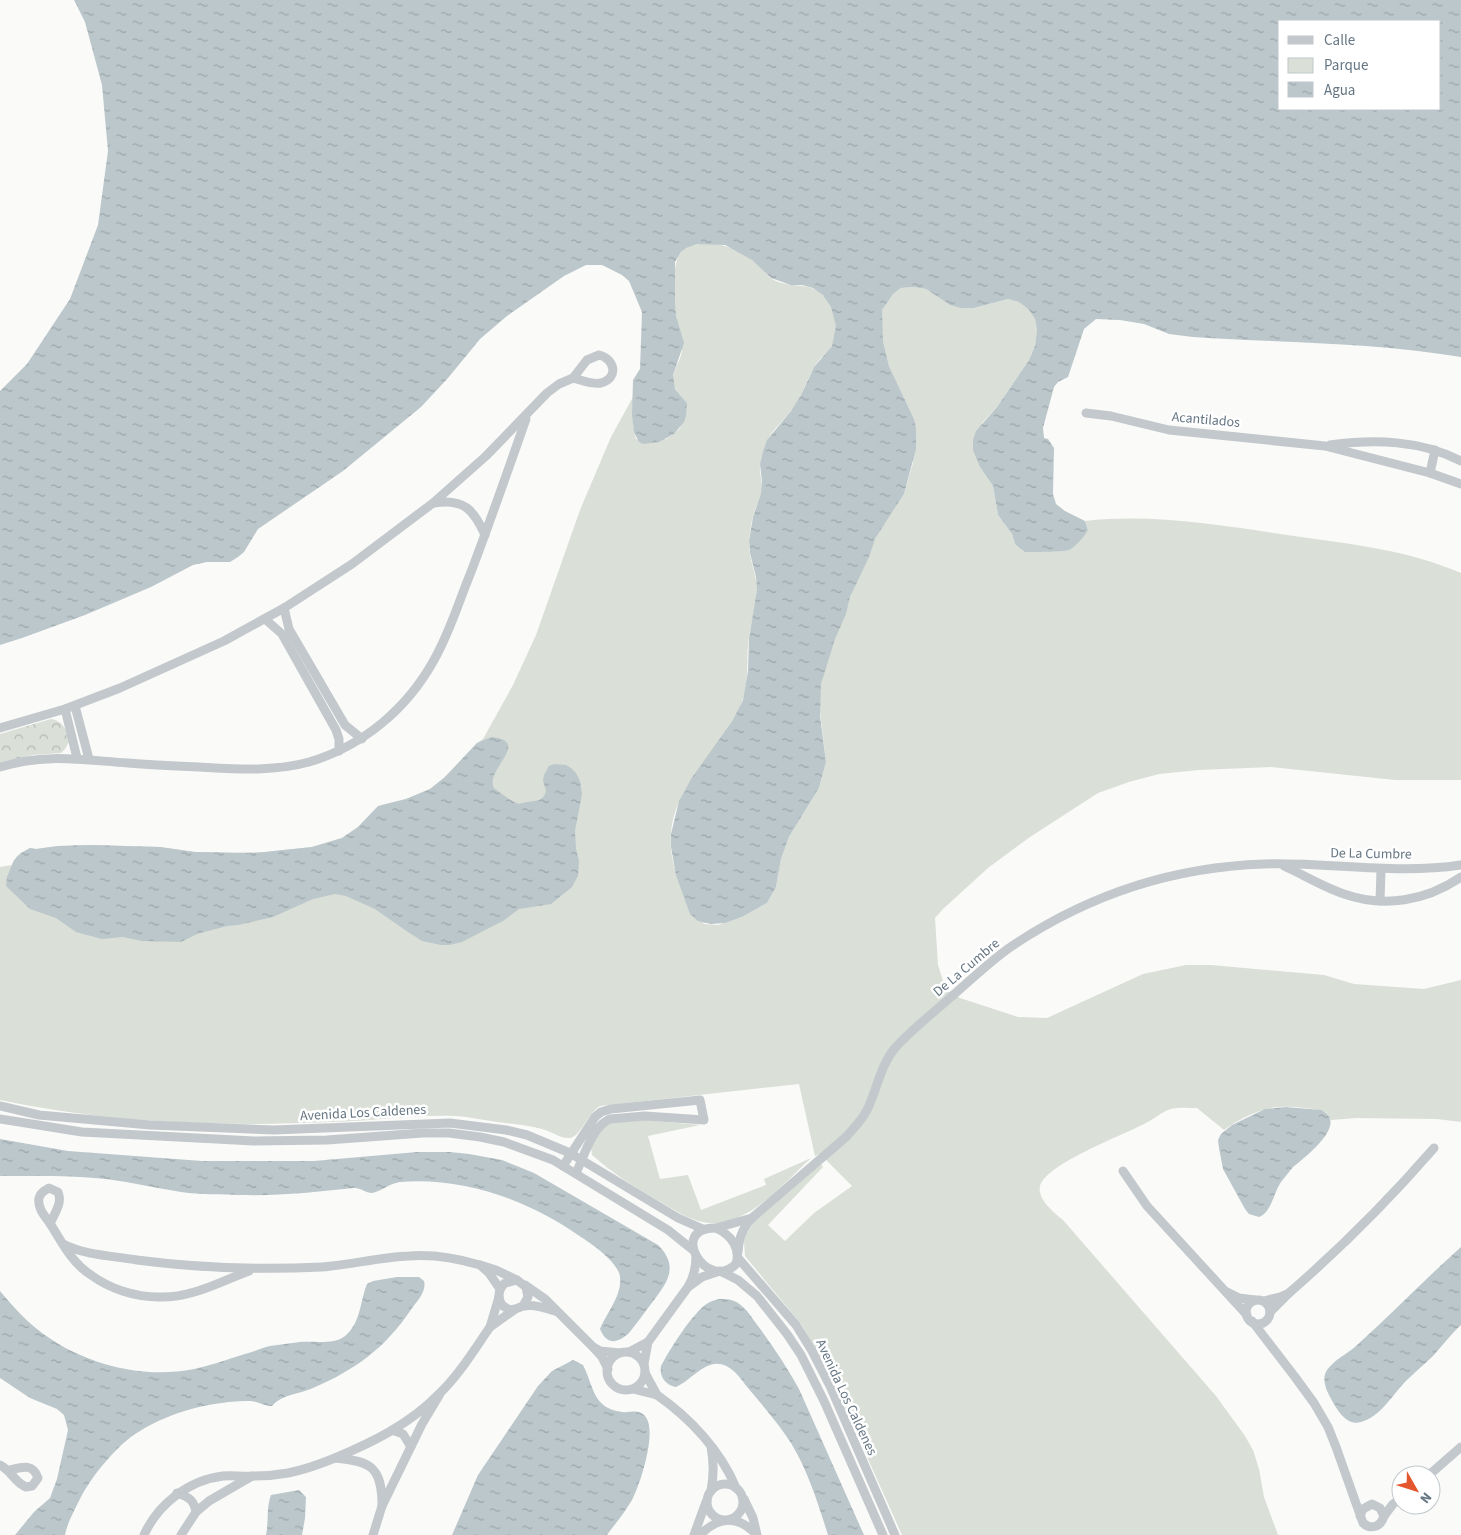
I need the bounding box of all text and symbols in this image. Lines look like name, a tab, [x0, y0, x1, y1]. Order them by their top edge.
legend	[1278, 20, 1441, 110]
text: Calle	[1324, 30, 1355, 51]
text: Parque	[1324, 55, 1368, 76]
text: Agua	[1324, 80, 1355, 101]
street label: Acantilados	[1171, 407, 1241, 433]
street label: De La Cumbre	[1330, 843, 1412, 865]
street label: De La Cumbre	[929, 934, 1004, 1002]
street label: Avenida Los Caldenes	[299, 1100, 427, 1126]
street label: Avenida Los Caldenes	[810, 1336, 882, 1459]
north arrow	[1391, 1465, 1441, 1515]
text: N	[1415, 1488, 1436, 1507]

